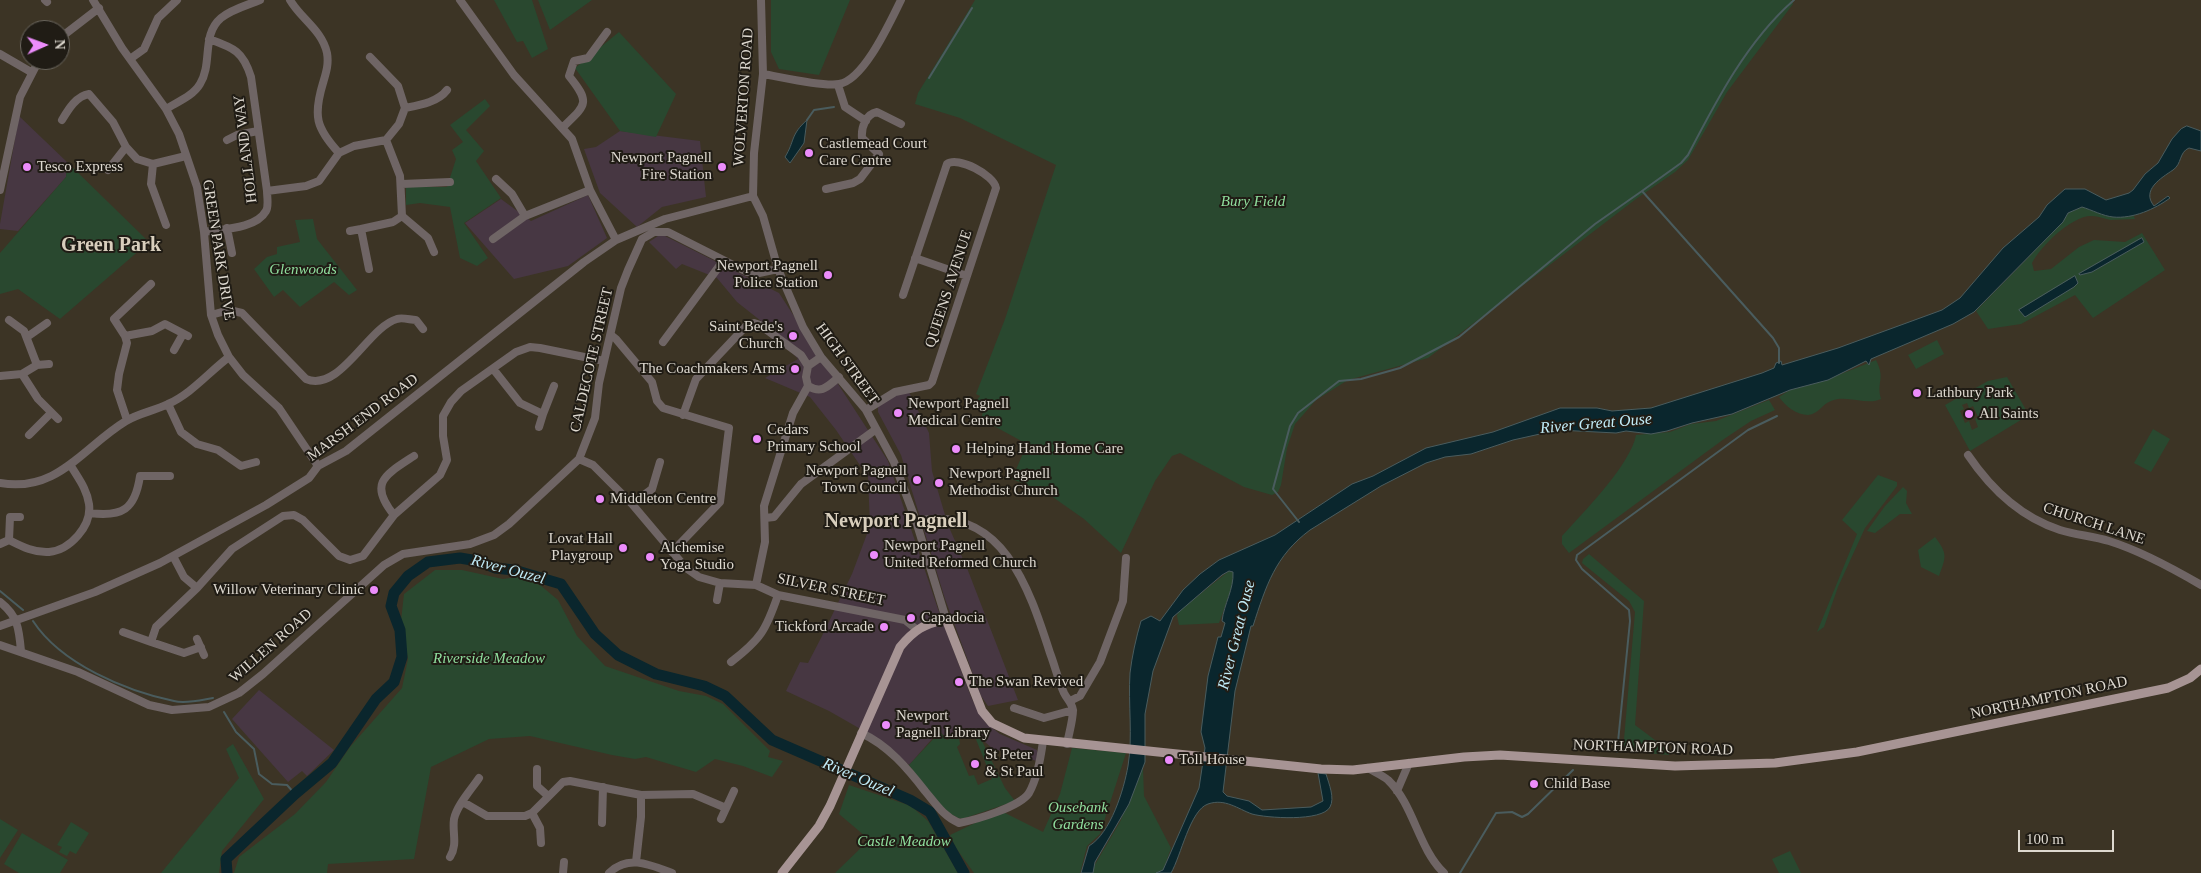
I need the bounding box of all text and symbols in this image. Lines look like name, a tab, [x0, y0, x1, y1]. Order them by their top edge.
north arrow	[20, 20, 70, 70]
street label: WOLVERTON ROAD	[730, 27, 758, 167]
text: N	[52, 39, 67, 50]
street label: HOLLAND WAY	[230, 94, 262, 204]
place label: Castlemead Court Care Centre	[819, 135, 927, 170]
marker: Castlemead Court Care Centre	[803, 147, 815, 159]
place label: Newport Pagnell Fire Station	[611, 149, 712, 184]
place label: Tesco Express	[37, 158, 123, 176]
marker: Tesco Express	[21, 161, 33, 173]
marker: Newport Pagnell Fire Station	[716, 161, 728, 173]
street label: GREEN PARK DRIVE	[198, 178, 238, 322]
park label: Bury Field	[1221, 193, 1285, 211]
street label: QUEENS AVENUE	[921, 228, 977, 350]
district label: Green Park	[61, 234, 161, 258]
place label: Newport Pagnell Police Station	[717, 257, 818, 292]
park label: Glenwoods	[269, 261, 337, 279]
marker: Newport Pagnell Police Station	[822, 269, 834, 281]
street label: CALDECOTE STREET	[567, 286, 617, 434]
place label: Saint Bede's Church	[709, 318, 783, 353]
street label: HIGH STREET	[811, 320, 883, 408]
marker: Saint Bede's Church	[787, 330, 799, 342]
place label: The Coachmakers Arms	[639, 360, 785, 378]
marker: The Coachmakers Arms	[789, 363, 801, 375]
street label: MARSH END ROAD	[304, 370, 422, 466]
place label: Lathbury Park	[1927, 384, 2013, 402]
marker: Lathbury Park	[1911, 387, 1923, 399]
place label: Newport Pagnell Medical Centre	[908, 395, 1009, 430]
place label: All Saints	[1979, 405, 2039, 423]
marker: Newport Pagnell Medical Centre	[892, 407, 904, 419]
marker: All Saints	[1963, 408, 1975, 420]
water label: River Great Ouse	[1539, 410, 1653, 438]
place label: Cedars Primary School	[767, 421, 861, 456]
marker: Cedars Primary School	[751, 433, 763, 445]
place label: Helping Hand Home Care	[966, 440, 1123, 458]
marker: Helping Hand Home Care	[950, 443, 962, 455]
place label: Newport Pagnell Town Council	[806, 462, 907, 497]
place label: Newport Pagnell Methodist Church	[949, 465, 1058, 500]
marker: Newport Pagnell Town Council	[911, 474, 923, 486]
marker: Newport Pagnell Methodist Church	[933, 477, 945, 489]
place label: Middleton Centre	[610, 490, 716, 508]
marker: Middleton Centre	[594, 493, 606, 505]
street label: CHURCH LANE	[2041, 499, 2147, 549]
district label: Newport Pagnell	[825, 510, 967, 534]
place label: Lovat Hall Playgroup	[548, 530, 613, 565]
place label: Newport Pagnell United Reformed Church	[884, 537, 1036, 572]
place label: Alchemise Yoga Studio	[660, 539, 734, 574]
marker: Lovat Hall Playgroup	[617, 542, 629, 554]
marker: Newport Pagnell United Reformed Church	[868, 549, 880, 561]
water label: River Ouzel	[469, 551, 547, 589]
marker: Alchemise Yoga Studio	[644, 551, 656, 563]
street label: SILVER STREET	[775, 570, 887, 610]
water label: River Great Ouse	[1214, 578, 1260, 692]
place label: Willow Veterinary Clinic	[213, 581, 364, 599]
marker: Willow Veterinary Clinic	[368, 584, 380, 596]
street label: WILLEN ROAD	[226, 605, 316, 687]
place label: Capadocia	[921, 609, 984, 627]
marker: Capadocia	[905, 612, 917, 624]
place label: Tickford Arcade	[775, 618, 874, 636]
marker: Tickford Arcade	[878, 621, 890, 633]
park label: Riverside Meadow	[433, 650, 545, 668]
place label: The Swan Revived	[969, 673, 1083, 691]
street label: NORTHAMPTON ROAD	[1969, 673, 2129, 723]
marker: The Swan Revived	[953, 676, 965, 688]
place label: Newport Pagnell Library	[896, 707, 990, 742]
marker: Newport Pagnell Library	[880, 719, 892, 731]
street label: NORTHAMPTON ROAD	[1573, 736, 1733, 760]
place label: St Peter & St Paul	[985, 746, 1043, 781]
place label: Toll House	[1179, 751, 1245, 769]
water label: River Ouzel	[819, 754, 897, 802]
marker: Toll House	[1163, 754, 1175, 766]
marker: St Peter & St Paul	[969, 758, 981, 770]
place label: Child Base	[1544, 775, 1610, 793]
marker: Child Base	[1528, 778, 1540, 790]
park label: Ousebank Gardens	[1048, 799, 1108, 834]
scale bar	[2021, 820, 2117, 852]
text: 100 m	[2026, 831, 2064, 847]
park label: Castle Meadow	[857, 833, 951, 851]

